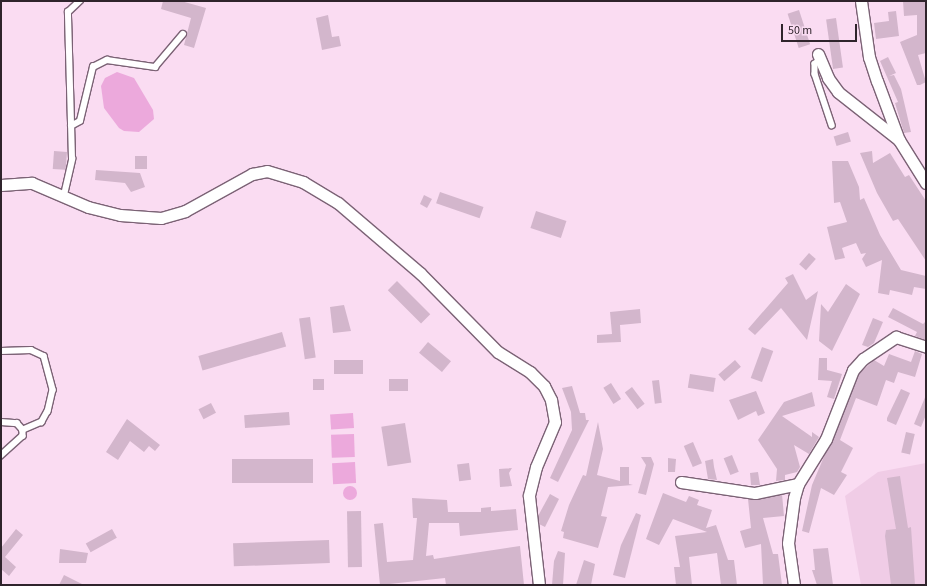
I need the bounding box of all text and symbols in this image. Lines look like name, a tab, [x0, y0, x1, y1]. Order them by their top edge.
scale bar	[783, 16, 859, 42]
text: 50 m	[788, 22, 812, 39]

